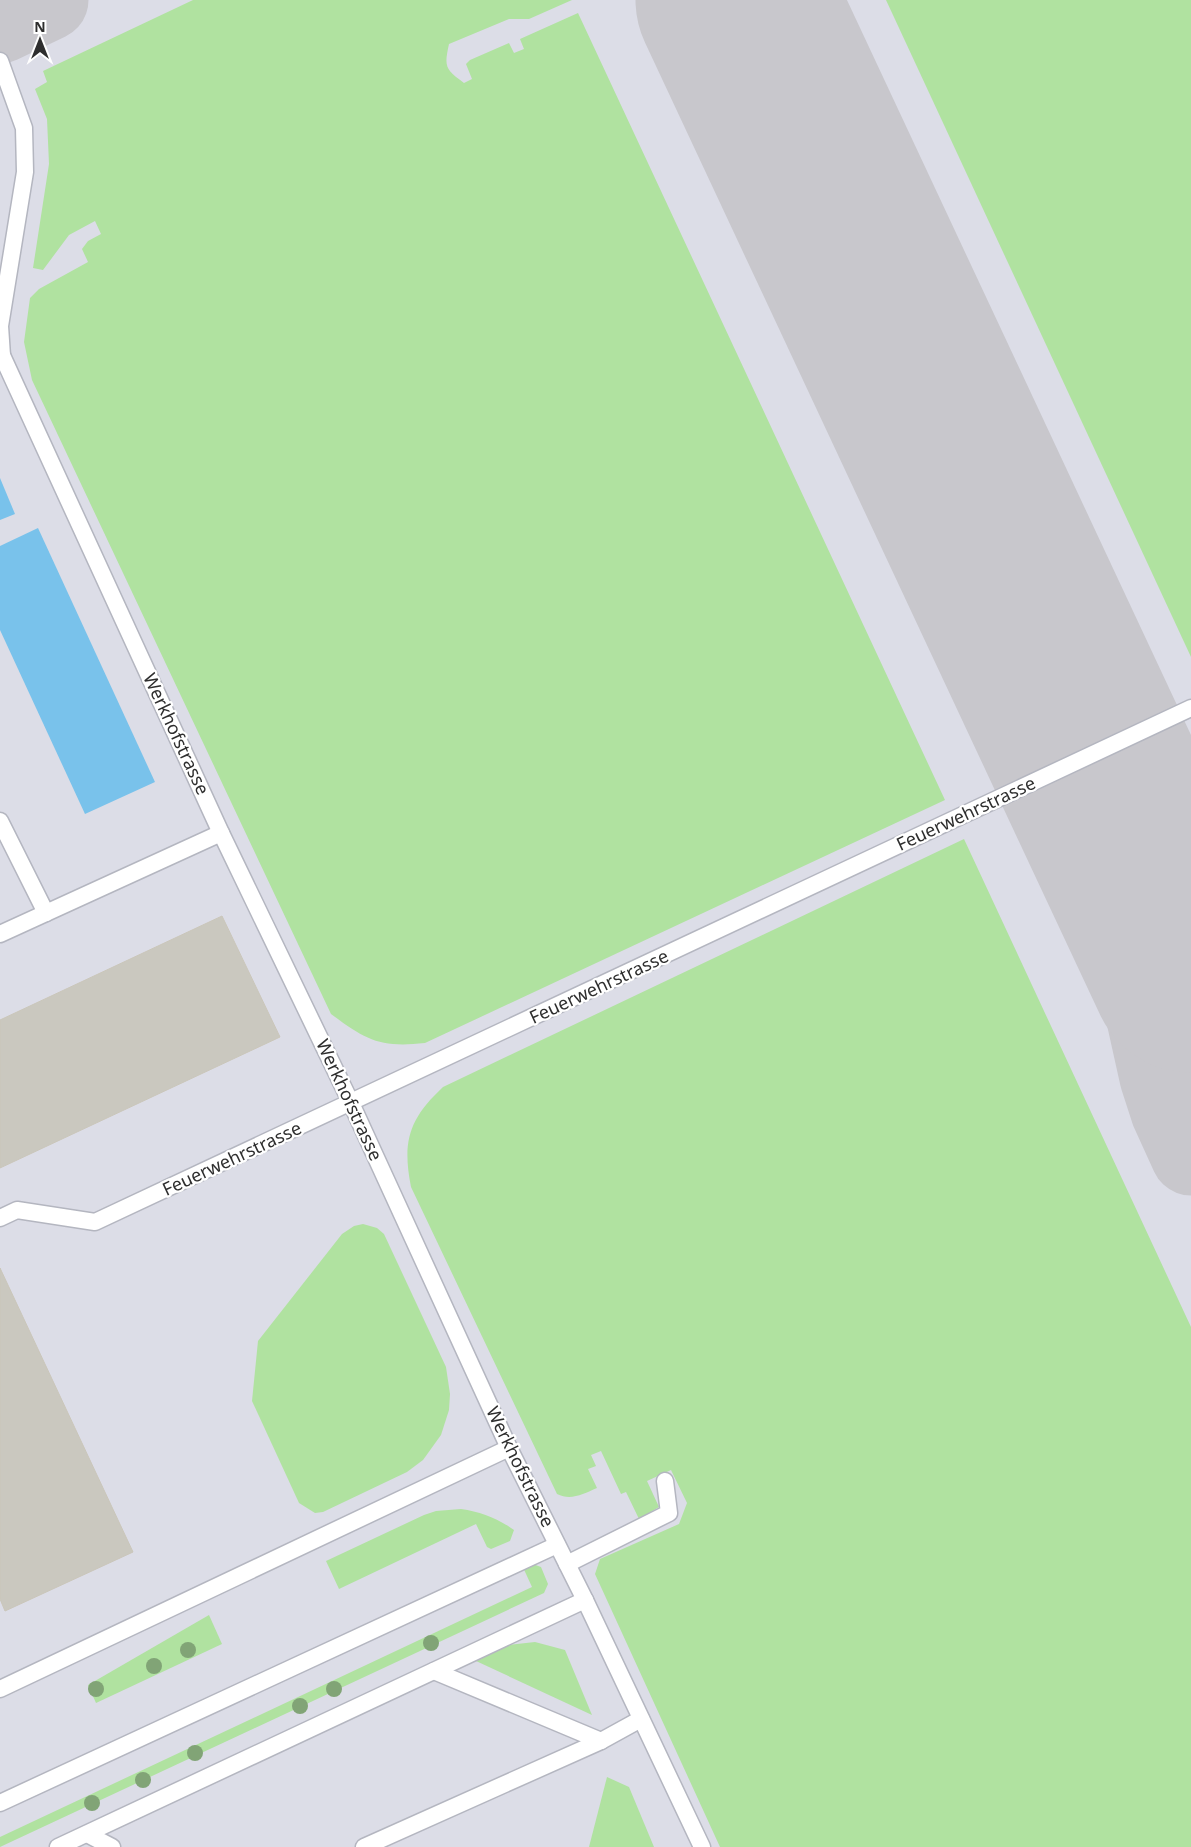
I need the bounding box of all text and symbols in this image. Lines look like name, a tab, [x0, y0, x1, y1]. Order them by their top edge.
north arrow	[15, 15, 65, 65]
text: N	[34, 17, 46, 36]
street label: Werkhofstrasse	[138, 669, 216, 798]
street label: Feuerwehrstrasse	[892, 770, 1039, 856]
street label: Feuerwehrstrasse	[525, 943, 672, 1029]
street label: Werkhofstrasse	[311, 1035, 389, 1164]
street label: Feuerwehrstrasse	[158, 1115, 305, 1201]
street label: Werkhofstrasse	[481, 1402, 561, 1531]

